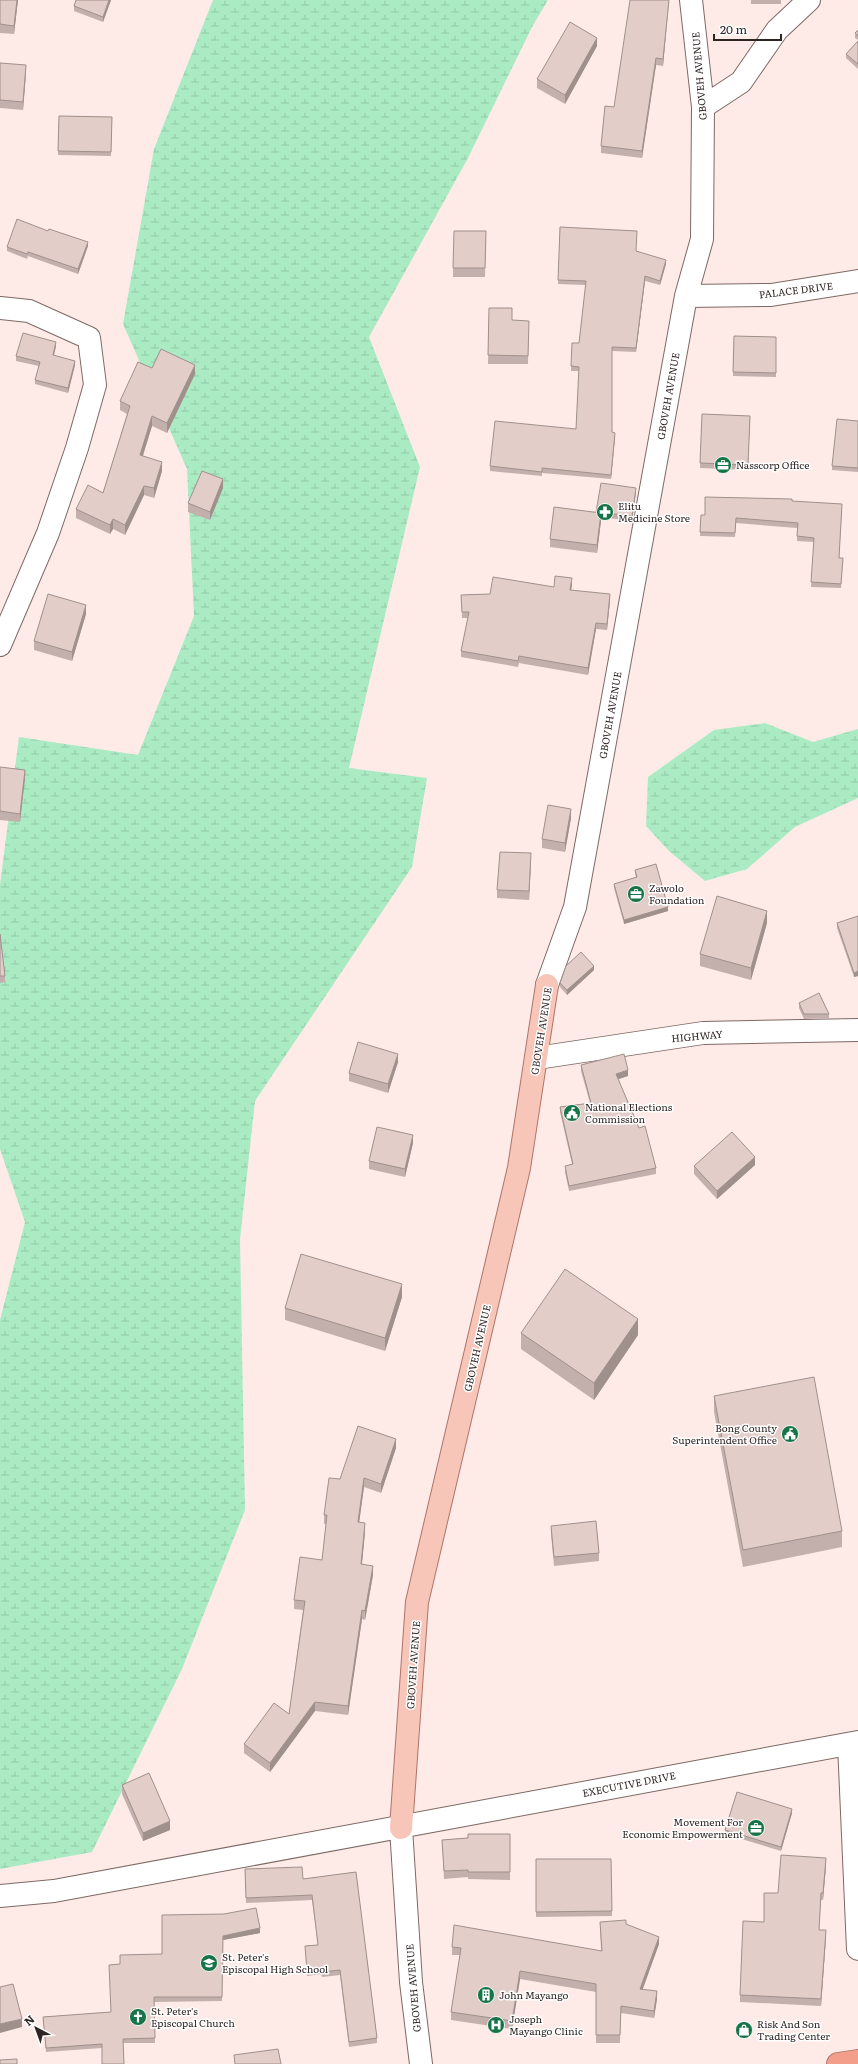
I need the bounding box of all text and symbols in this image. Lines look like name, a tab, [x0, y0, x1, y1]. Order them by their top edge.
scale bar	[714, 16, 781, 42]
text: 20 m	[720, 20, 747, 38]
street label: GBOVEH AVENUE	[687, 31, 710, 121]
street label: PALACE DRIVE	[758, 278, 834, 301]
street label: GBOVEH AVENUE	[652, 351, 683, 441]
office icon: Nasscorp Office	[713, 455, 733, 475]
place label: Nasscorp Office	[736, 457, 809, 472]
place label: Elitu Medicine Store	[618, 498, 690, 525]
pharmacy icon: Elitu Medicine Store	[595, 502, 615, 522]
street label: GBOVEH AVENUE	[594, 670, 625, 760]
place label: Zawolo Foundation	[649, 880, 705, 907]
office icon: Zawolo Foundation	[626, 884, 646, 904]
street label: GBOVEH AVENUE	[526, 986, 555, 1076]
street label: HIGHWAY	[671, 1026, 723, 1045]
place label: National Elections Commission	[585, 1099, 673, 1126]
public building icon: National Elections Commission	[562, 1103, 582, 1123]
street label: GBOVEH AVENUE	[459, 1303, 494, 1393]
place label: Bong County Superintendent Office	[672, 1420, 777, 1447]
public building icon: Bong County Superintendent Office	[780, 1424, 800, 1444]
street label: GBOVEH AVENUE	[402, 1620, 423, 1710]
street label: EXECUTIVE DRIVE	[581, 1767, 677, 1800]
place label: Movement For Economic Empowerment	[622, 1814, 743, 1841]
office icon: Movement For Economic Empowerment	[746, 1818, 766, 1838]
street label: GBOVEH AVENUE	[401, 1943, 424, 2033]
place label: St. Peter's Episcopal High School	[222, 1949, 329, 1976]
school or university icon: St. Peter's Episcopal High School	[199, 1953, 219, 1973]
building icon: John Mayango	[476, 1985, 496, 2005]
place label: John Mayango	[499, 1987, 569, 2002]
place label: St. Peter's Episcopal Church	[151, 2003, 235, 2030]
church icon: St. Peter's Episcopal Church	[128, 2007, 148, 2027]
north arrow	[16, 2008, 56, 2048]
text: N	[20, 2011, 38, 2029]
place label: Joseph Mayango Clinic	[509, 2011, 583, 2038]
hospital icon: Joseph Mayango Clinic	[486, 2015, 506, 2035]
place label: Risk And Son Trading Center	[757, 2016, 830, 2043]
shop icon: Risk And Son Trading Center	[734, 2020, 754, 2040]

